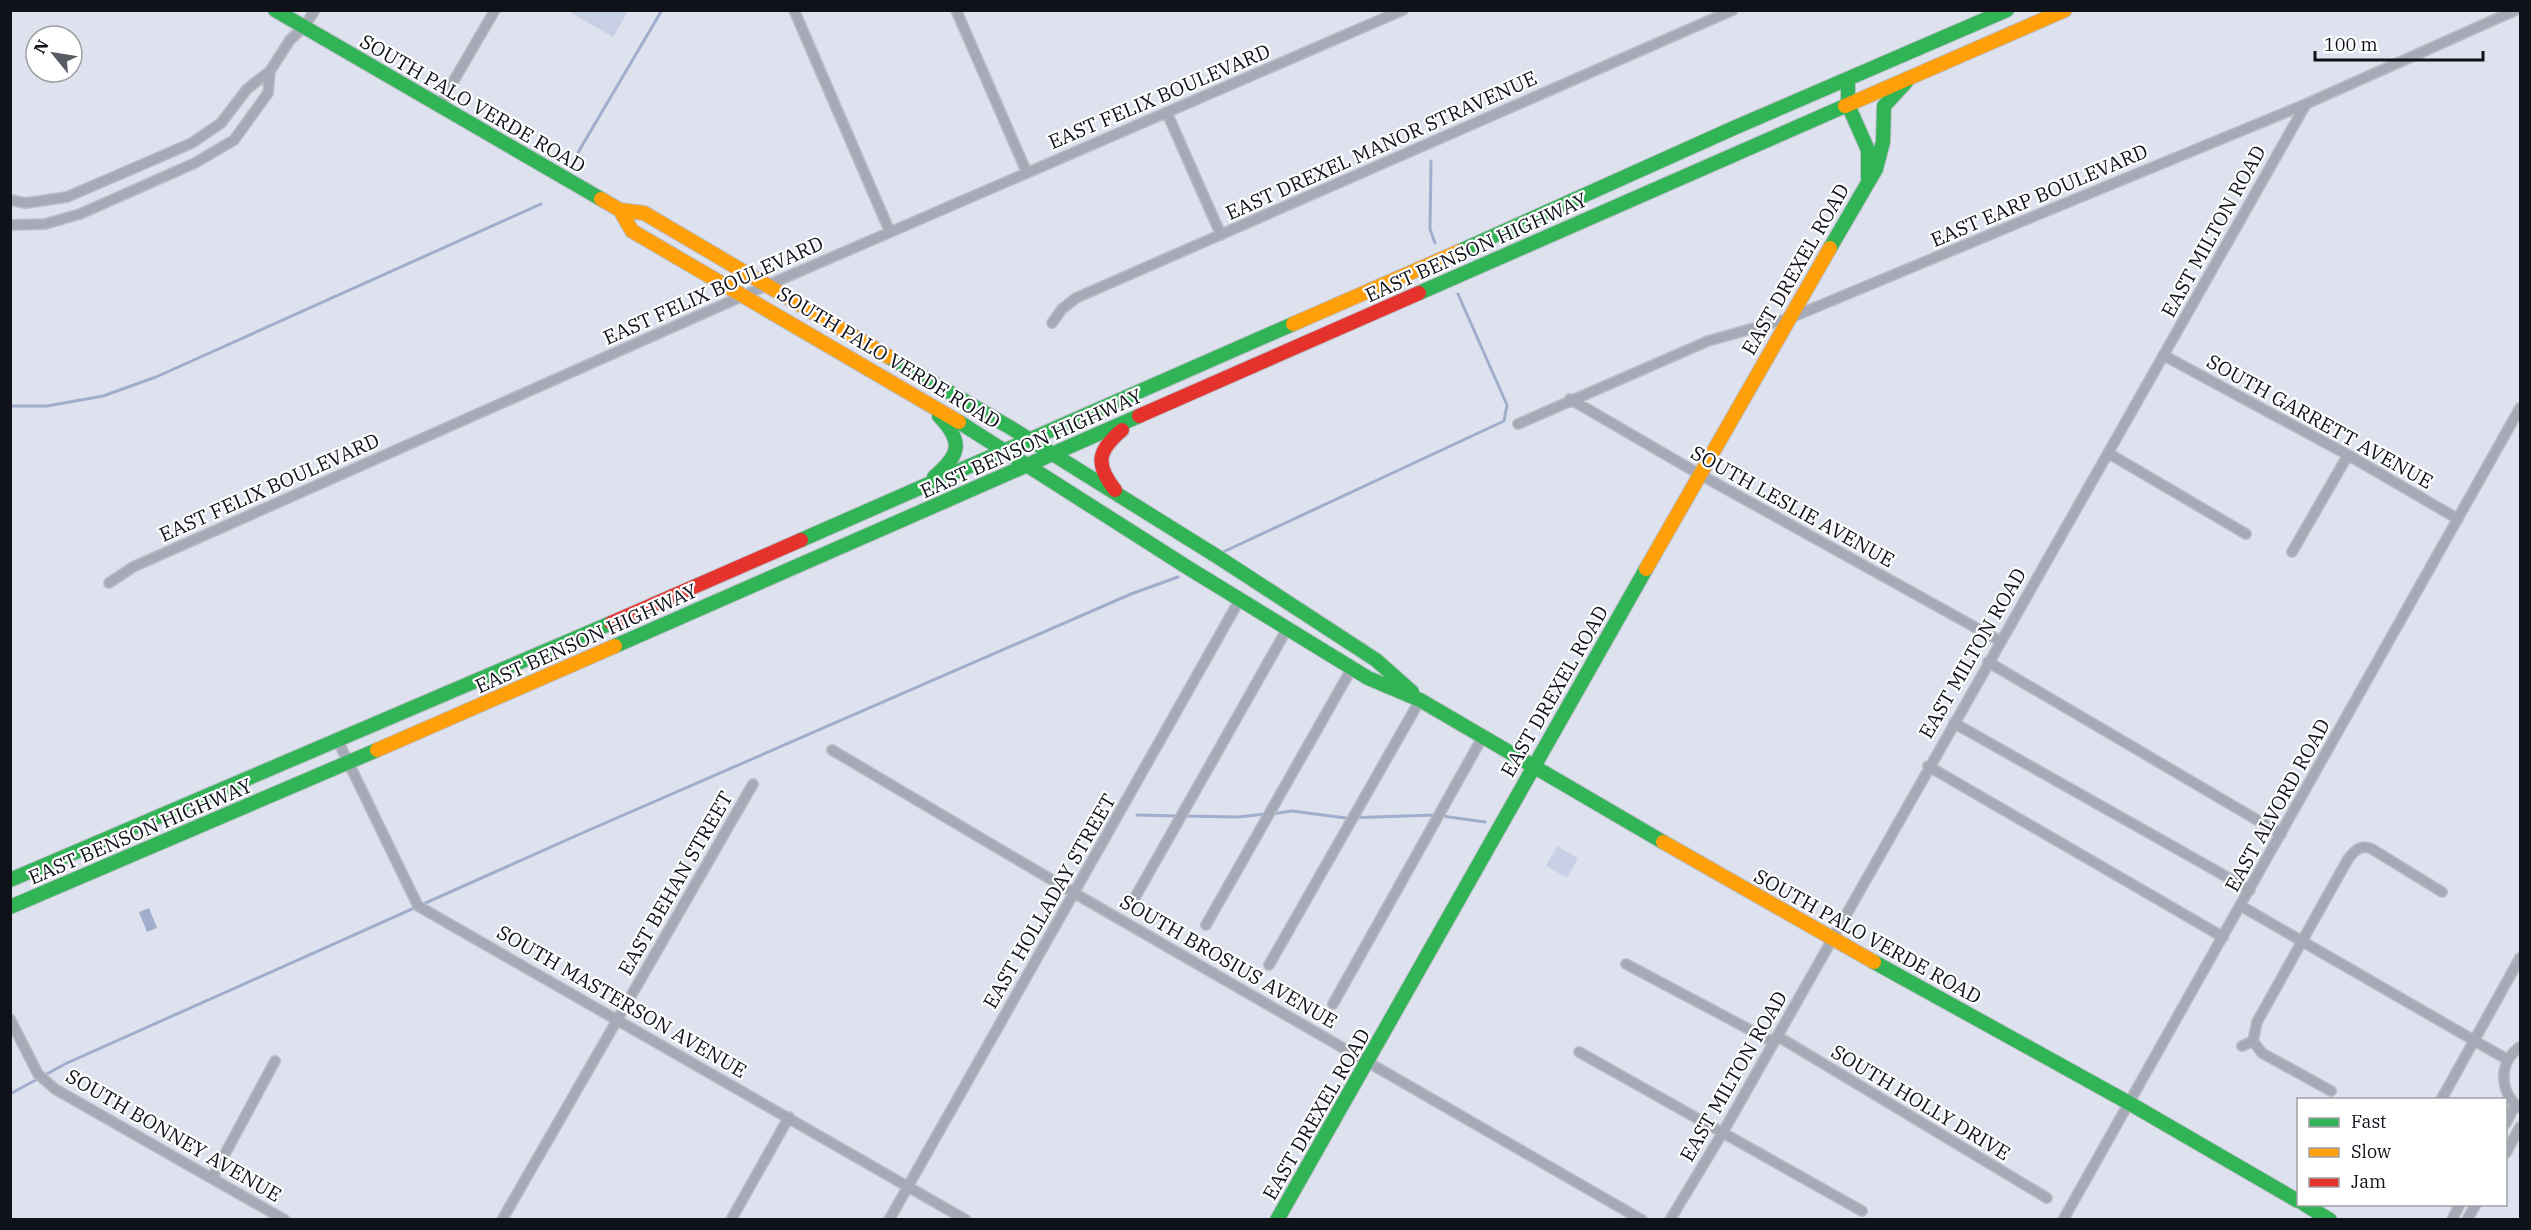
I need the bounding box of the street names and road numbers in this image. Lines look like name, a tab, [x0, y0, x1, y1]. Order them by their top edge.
street label: SOUTH PALO VERDE ROAD	[355, 27, 591, 179]
street label: EAST FELIX BOULEVARD	[1044, 37, 1274, 155]
street label: EAST DREXEL MANOR STRAVENUE	[1221, 64, 1541, 226]
street label: EAST EARP BOULEVARD	[1926, 137, 2152, 253]
street label: EAST MILTON ROAD	[2154, 140, 2272, 322]
street label: EAST DREXEL ROAD	[1735, 178, 1855, 360]
street label: EAST BENSON HIGHWAY	[1361, 186, 1592, 308]
street label: EAST FELIX BOULEVARD	[599, 229, 827, 351]
street label: SOUTH PALO VERDE ROAD	[772, 279, 1006, 435]
street label: SOUTH GARRETT AVENUE	[2202, 347, 2438, 495]
street label: EAST BENSON HIGHWAY	[916, 382, 1147, 504]
street label: EAST FELIX BOULEVARD	[155, 426, 383, 548]
street label: SOUTH LESLIE AVENUE	[1686, 439, 1900, 573]
street label: EAST MILTON ROAD	[1912, 563, 2032, 743]
street label: EAST BENSON HIGHWAY	[471, 577, 702, 699]
street label: EAST DREXEL ROAD	[1494, 600, 1614, 782]
street label: EAST ALVORD ROAD	[2218, 714, 2336, 896]
street label: EAST BENSON HIGHWAY	[24, 771, 256, 890]
street label: EAST BEHAN STREET	[611, 786, 739, 980]
street label: EAST HOLLADAY STREET	[976, 789, 1122, 1013]
street label: SOUTH PALO VERDE ROAD	[1749, 862, 1987, 1010]
street label: SOUTH BROSIUS AVENUE	[1115, 888, 1343, 1034]
street label: SOUTH MASTERSON AVENUE	[492, 918, 752, 1084]
street label: EAST MILTON ROAD	[1673, 986, 1793, 1166]
street label: EAST DREXEL ROAD	[1256, 1023, 1376, 1205]
street label: SOUTH HOLLY DRIVE	[1826, 1038, 2016, 1166]
street label: SOUTH BONNEY AVENUE	[61, 1062, 287, 1208]

